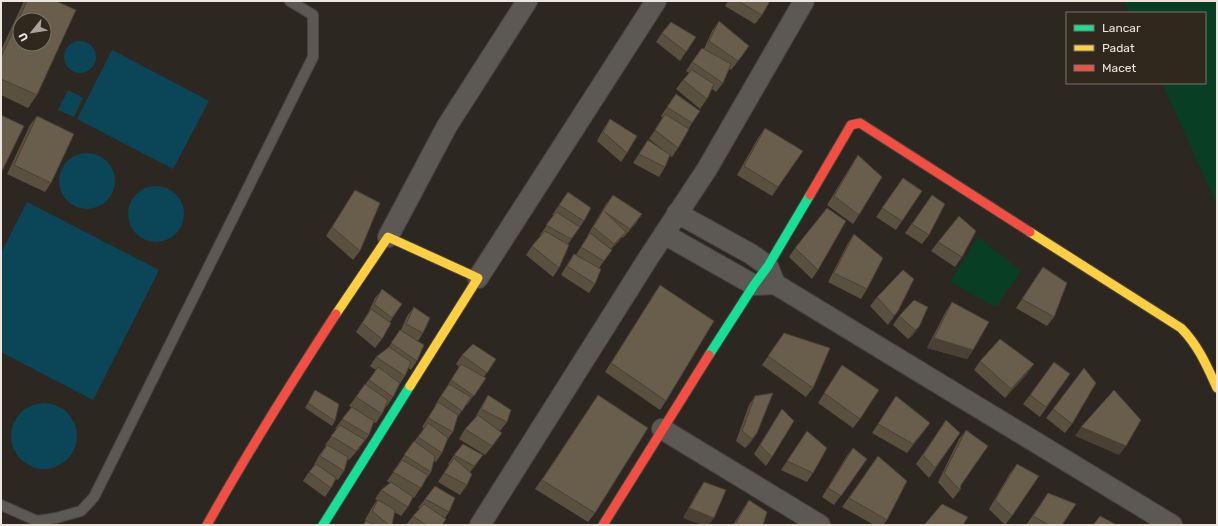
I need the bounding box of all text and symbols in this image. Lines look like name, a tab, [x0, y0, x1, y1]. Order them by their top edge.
north arrow	[12, 12, 52, 52]
legend	[1066, 12, 1206, 84]
text: Lancar	[1102, 21, 1141, 35]
text: U	[16, 30, 31, 43]
text: Padat	[1102, 41, 1135, 55]
text: Macet	[1102, 61, 1136, 75]

